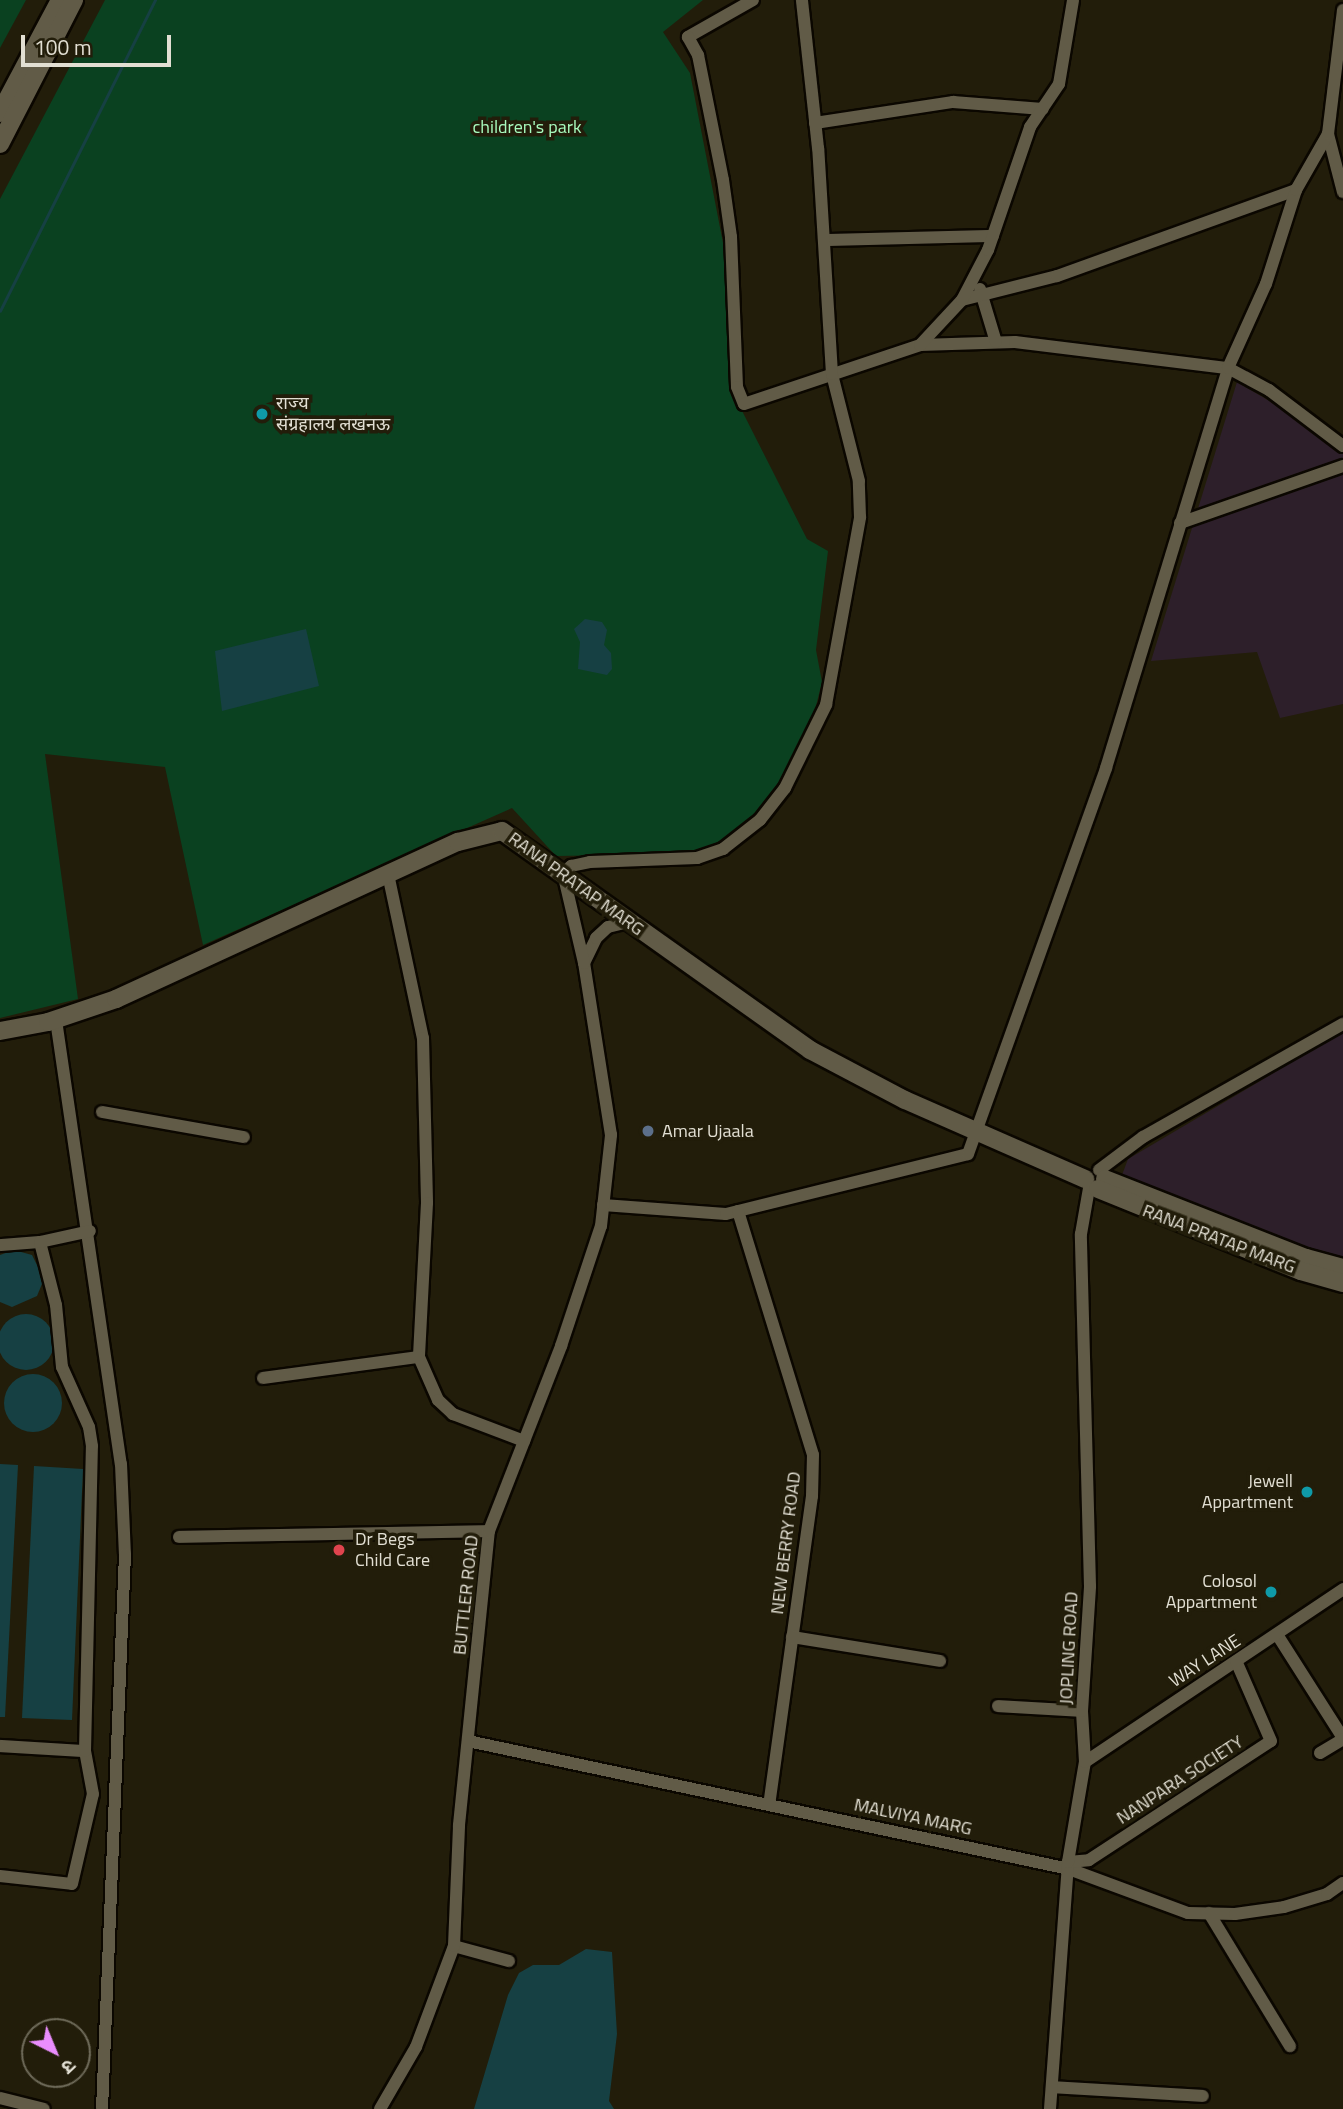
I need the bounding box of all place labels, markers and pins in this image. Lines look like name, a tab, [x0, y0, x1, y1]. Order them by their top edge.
place label: राज्य संग्रहालय लखनऊ	[276, 393, 390, 436]
marker: राज्य संग्रहालय लखनऊ	[254, 406, 270, 422]
place label: Amar Ujaala	[662, 1120, 754, 1142]
marker: Amar Ujaala	[640, 1123, 656, 1139]
place label: Jewell Appartment	[1202, 1471, 1293, 1514]
marker: Jewell Appartment	[1299, 1484, 1315, 1500]
place label: Dr Begs Child Care	[355, 1529, 430, 1572]
marker: Dr Begs Child Care	[329, 1540, 349, 1560]
place label: Colosol Appartment	[1166, 1571, 1257, 1614]
marker: Colosol Appartment	[1263, 1584, 1279, 1600]

